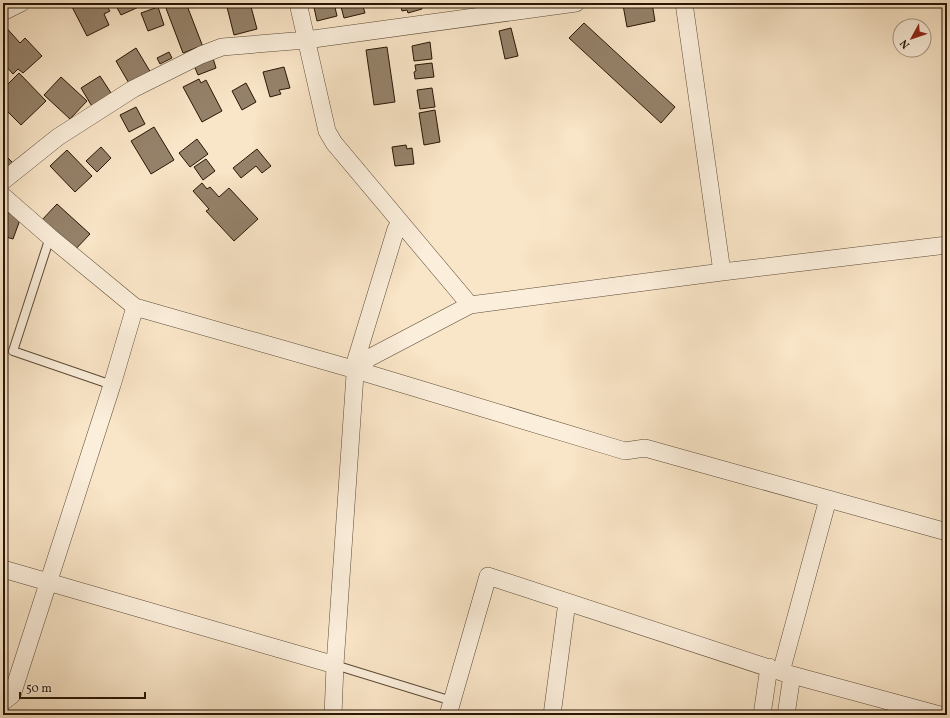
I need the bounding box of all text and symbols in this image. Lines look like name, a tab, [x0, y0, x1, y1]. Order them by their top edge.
north arrow	[892, 18, 932, 58]
text: N	[897, 36, 914, 51]
scale bar	[20, 674, 145, 700]
text: 50 m	[26, 681, 52, 697]

